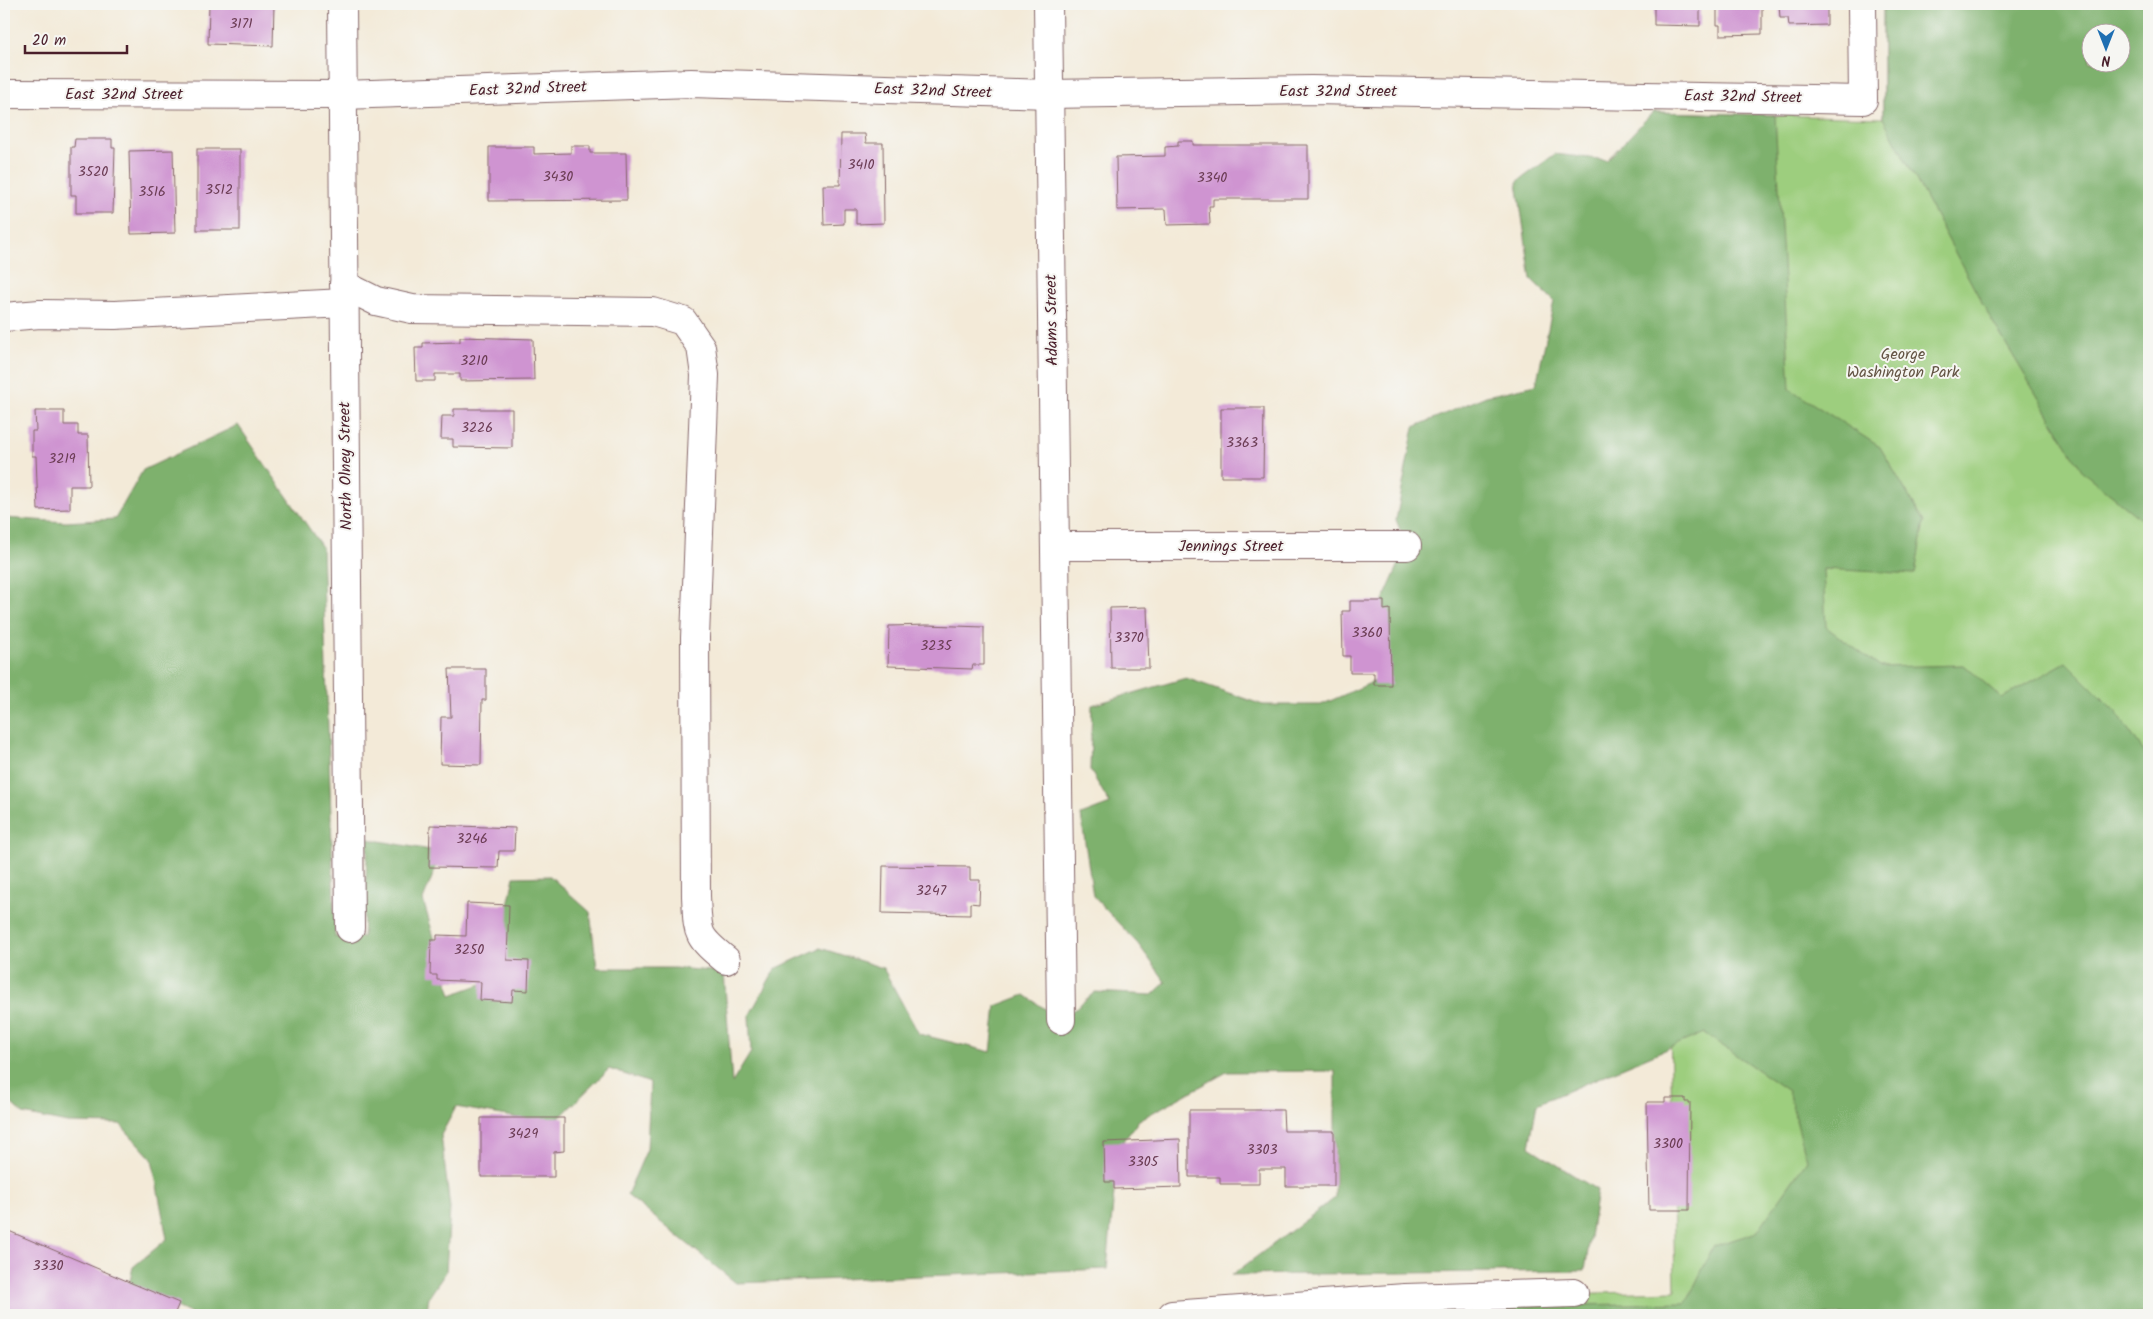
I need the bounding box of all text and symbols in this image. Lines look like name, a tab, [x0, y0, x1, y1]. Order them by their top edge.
house number: 3171	[229, 13, 253, 35]
scale bar	[25, 22, 128, 54]
north arrow	[2080, 22, 2130, 72]
text: 20 m	[32, 29, 66, 53]
text: N	[2101, 49, 2110, 71]
street label: East 32nd Street	[468, 74, 588, 104]
street label: East 32nd Street	[873, 76, 993, 106]
street label: East 32nd Street	[1279, 79, 1398, 104]
street label: East 32nd Street	[65, 82, 184, 107]
street label: East 32nd Street	[1684, 83, 1803, 111]
house number: 3410	[847, 154, 875, 176]
house number: 3520	[78, 161, 108, 183]
house number: 3430	[543, 166, 573, 188]
house number: 3340	[1197, 167, 1227, 189]
house number: 3512	[205, 179, 233, 201]
house number: 3516	[138, 181, 166, 203]
street label: Adams Street	[1039, 273, 1065, 366]
park label: George Washington Park	[1847, 342, 1960, 385]
house number: 3210	[460, 350, 488, 372]
street label: North Olney Street	[332, 401, 360, 530]
house number: 3226	[461, 417, 493, 439]
house number: 3363	[1226, 432, 1258, 454]
house number: 3219	[48, 448, 76, 470]
street label: Jennings Street	[1178, 534, 1285, 559]
house number: 3360	[1352, 622, 1382, 644]
house number: 3370	[1114, 627, 1144, 649]
house number: 3235	[920, 635, 953, 657]
house number: 3246	[456, 828, 488, 850]
house number: 3247	[916, 880, 947, 902]
house number: 3250	[454, 939, 484, 961]
house number: 3429	[508, 1123, 538, 1145]
house number: 3300	[1653, 1133, 1683, 1155]
house number: 3303	[1247, 1139, 1277, 1161]
house number: 3305	[1128, 1151, 1160, 1173]
house number: 3330	[33, 1255, 63, 1277]

